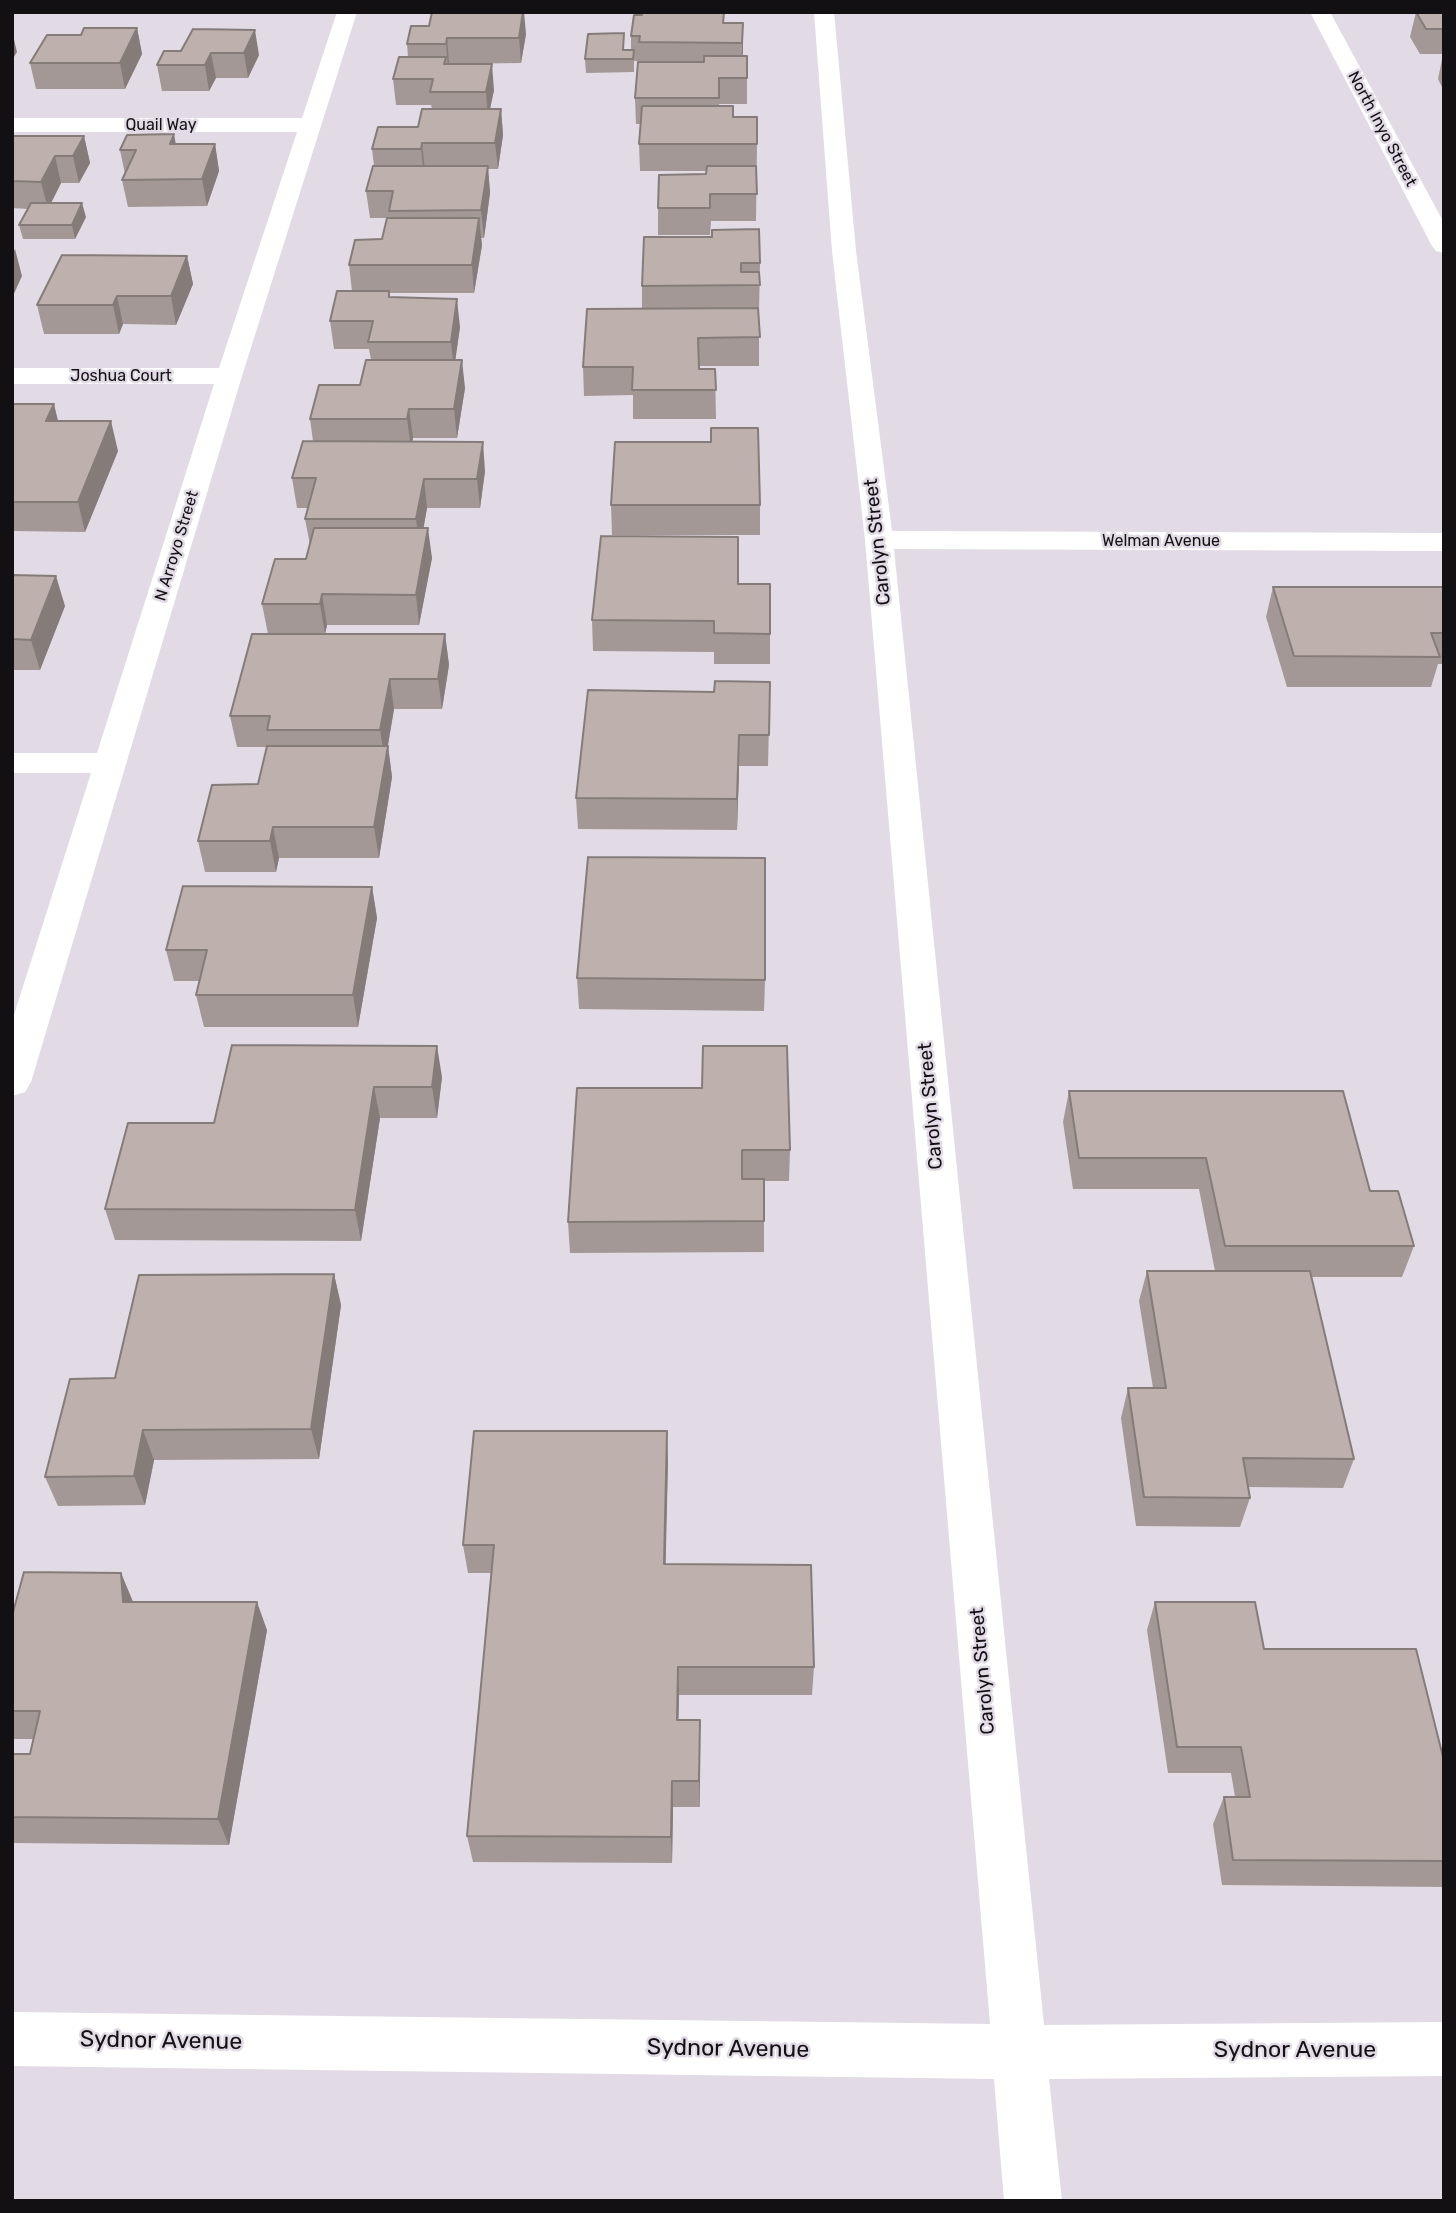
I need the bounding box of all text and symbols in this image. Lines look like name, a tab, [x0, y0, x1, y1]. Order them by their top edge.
street label: North Inyo Street	[1343, 68, 1421, 190]
street label: Quail Way	[126, 115, 196, 135]
street label: Joshua Court	[70, 366, 172, 386]
street label: Carolyn Street	[860, 478, 896, 606]
street label: N Arroyo Street	[151, 488, 203, 604]
street label: Welman Avenue	[1102, 531, 1220, 551]
street label: Carolyn Street	[914, 1042, 948, 1170]
street label: Carolyn Street	[966, 1607, 1000, 1735]
street label: Sydnor Avenue	[80, 2026, 242, 2056]
street label: Sydnor Avenue	[647, 2034, 809, 2064]
street label: Sydnor Avenue	[1214, 2036, 1376, 2064]

